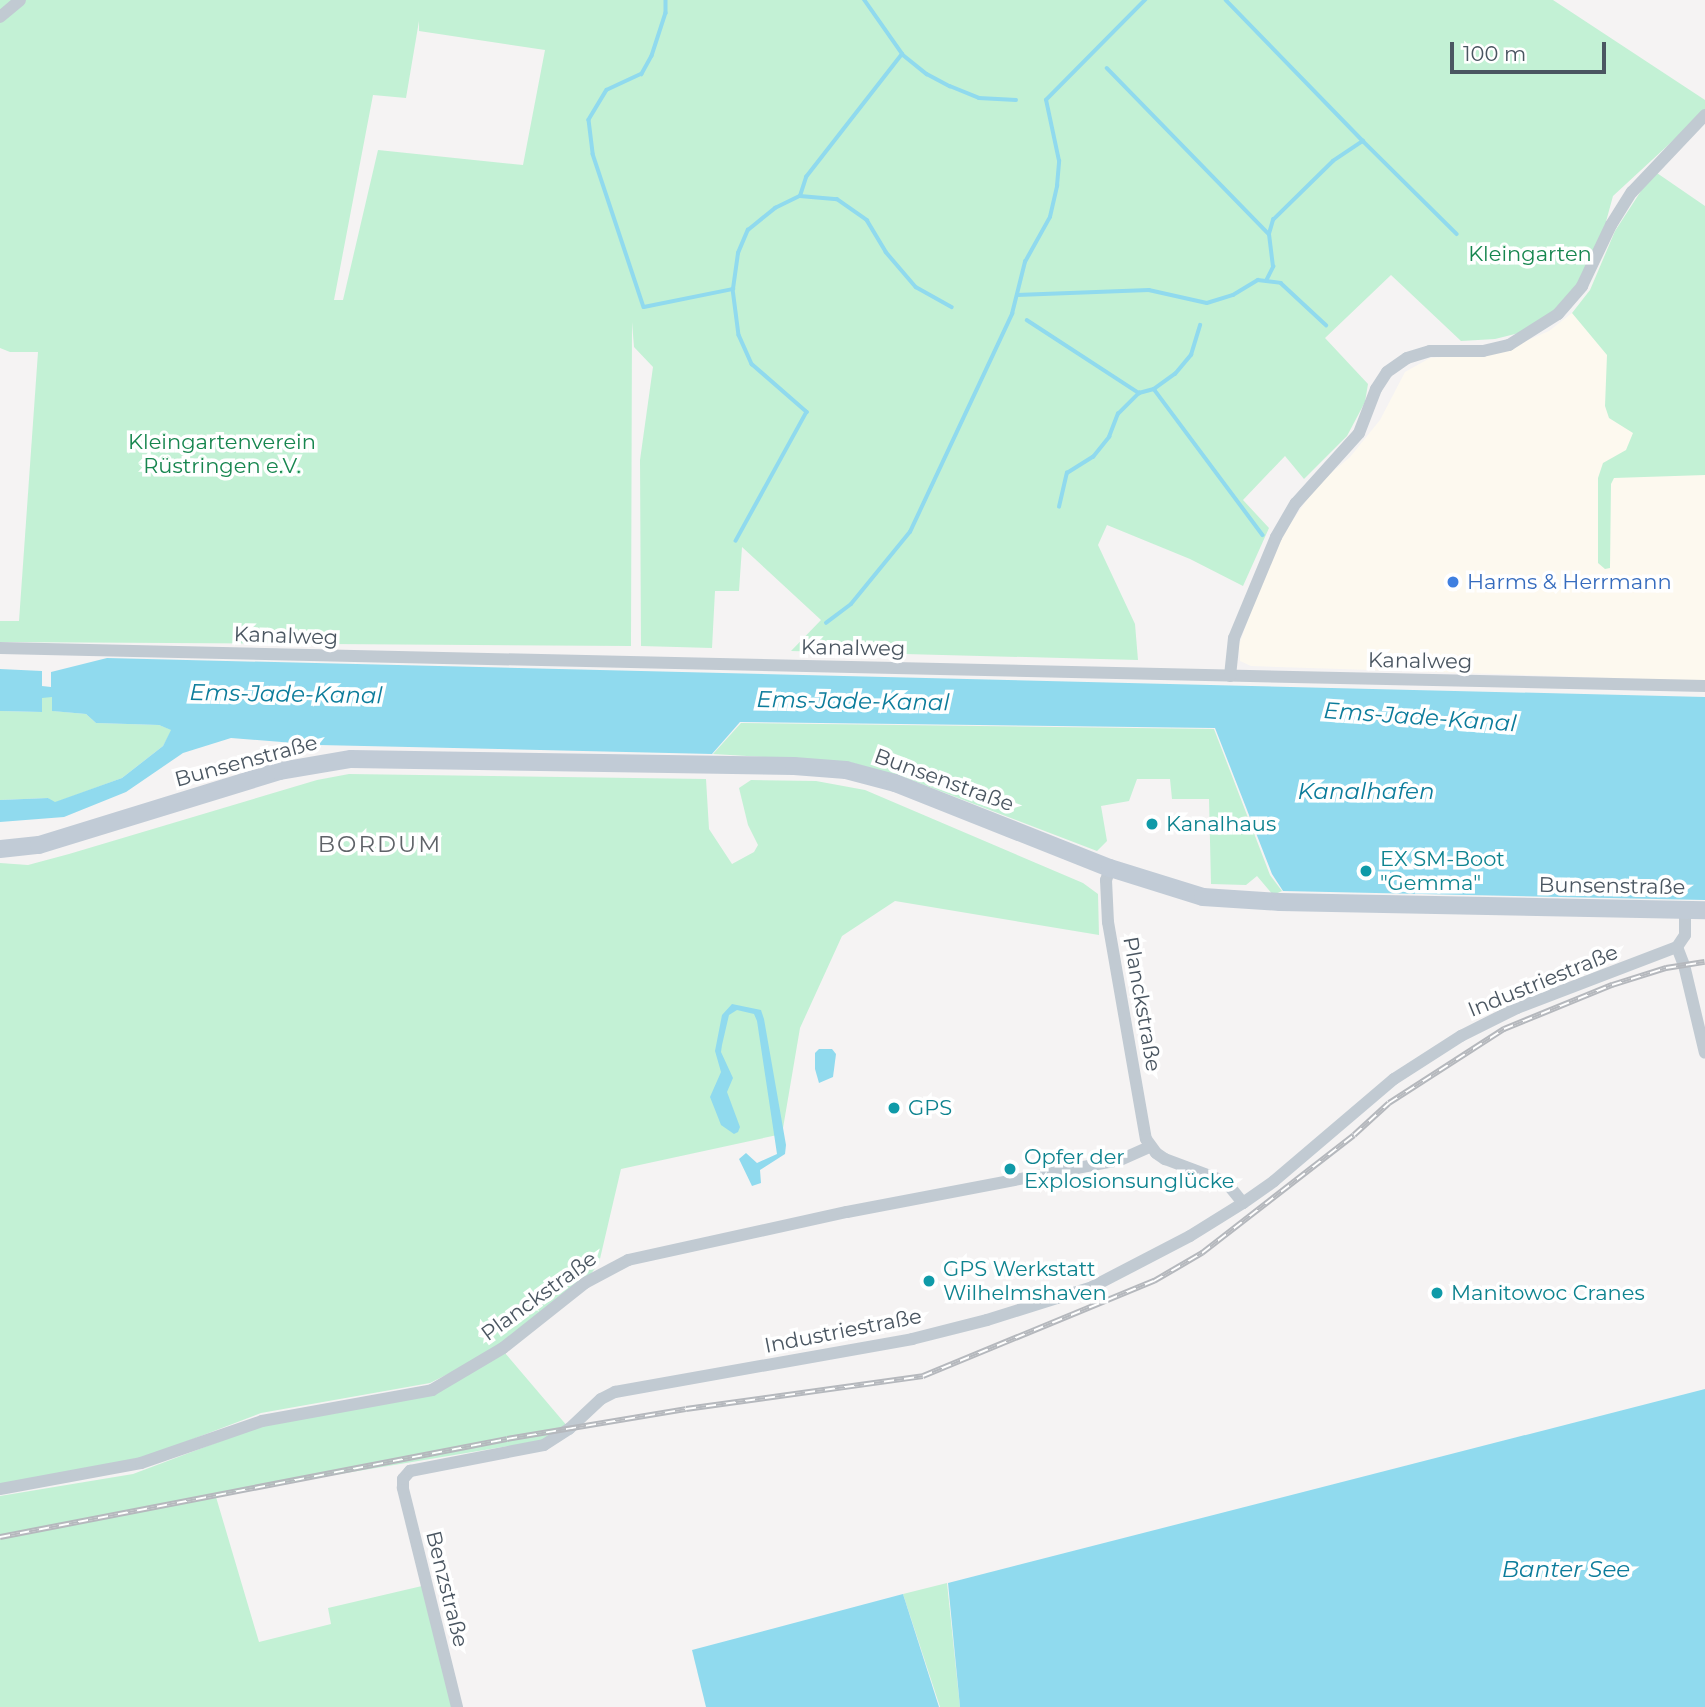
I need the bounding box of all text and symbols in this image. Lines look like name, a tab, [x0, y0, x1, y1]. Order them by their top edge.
scale bar	[1453, 28, 1609, 72]
text: 100 m	[1463, 41, 1526, 66]
park label: Kleingarten	[1468, 241, 1592, 267]
park label: Kleingartenverein Rüstringen e.V.	[128, 429, 316, 479]
place label: Harms & Herrmann	[1467, 569, 1672, 595]
marker: Harms & Herrmann	[1445, 574, 1461, 590]
street label: Kanalweg	[233, 622, 339, 650]
street label: Kanalweg	[801, 634, 905, 662]
street label: Kanalweg	[1368, 647, 1472, 675]
water label: Ems-Jade-Kanal	[189, 679, 383, 709]
water label: Ems-Jade-Kanal	[756, 686, 950, 716]
water label: Ems-Jade-Kanal	[1323, 696, 1517, 738]
street label: Bunsenstraße	[172, 730, 320, 792]
street label: Bunsenstraße	[871, 743, 1017, 817]
water label: Kanalhafen	[1298, 777, 1434, 805]
place label: Kanalhaus	[1166, 811, 1276, 837]
marker: Kanalhaus	[1144, 816, 1160, 832]
district label: BORDUM	[319, 830, 441, 858]
place label: EX SM-Boot "Gemma"	[1380, 846, 1505, 896]
marker: EX SM-Boot "Gemma"	[1358, 863, 1374, 879]
street label: Bunsenstraße	[1538, 872, 1686, 900]
street label: Planckstraße	[1118, 935, 1166, 1073]
street label: Industriestraße	[1464, 939, 1622, 1023]
place label: GPS	[908, 1095, 952, 1121]
marker: GPS	[886, 1100, 902, 1116]
place label: Opfer der Explosionsunglücke	[1024, 1144, 1234, 1194]
marker: Opfer der Explosionsunglücke	[1002, 1161, 1018, 1177]
street label: Planckstraße	[476, 1246, 602, 1346]
place label: GPS Werkstatt Wilhelmshaven	[943, 1256, 1107, 1306]
marker: GPS Werkstatt Wilhelmshaven	[921, 1273, 937, 1289]
place label: Manitowoc Cranes	[1451, 1280, 1645, 1306]
marker: Manitowoc Cranes	[1429, 1285, 1445, 1301]
street label: Industriestraße	[762, 1303, 924, 1359]
street label: Benzstraße	[420, 1528, 474, 1650]
water label: Banter See	[1502, 1555, 1630, 1583]

